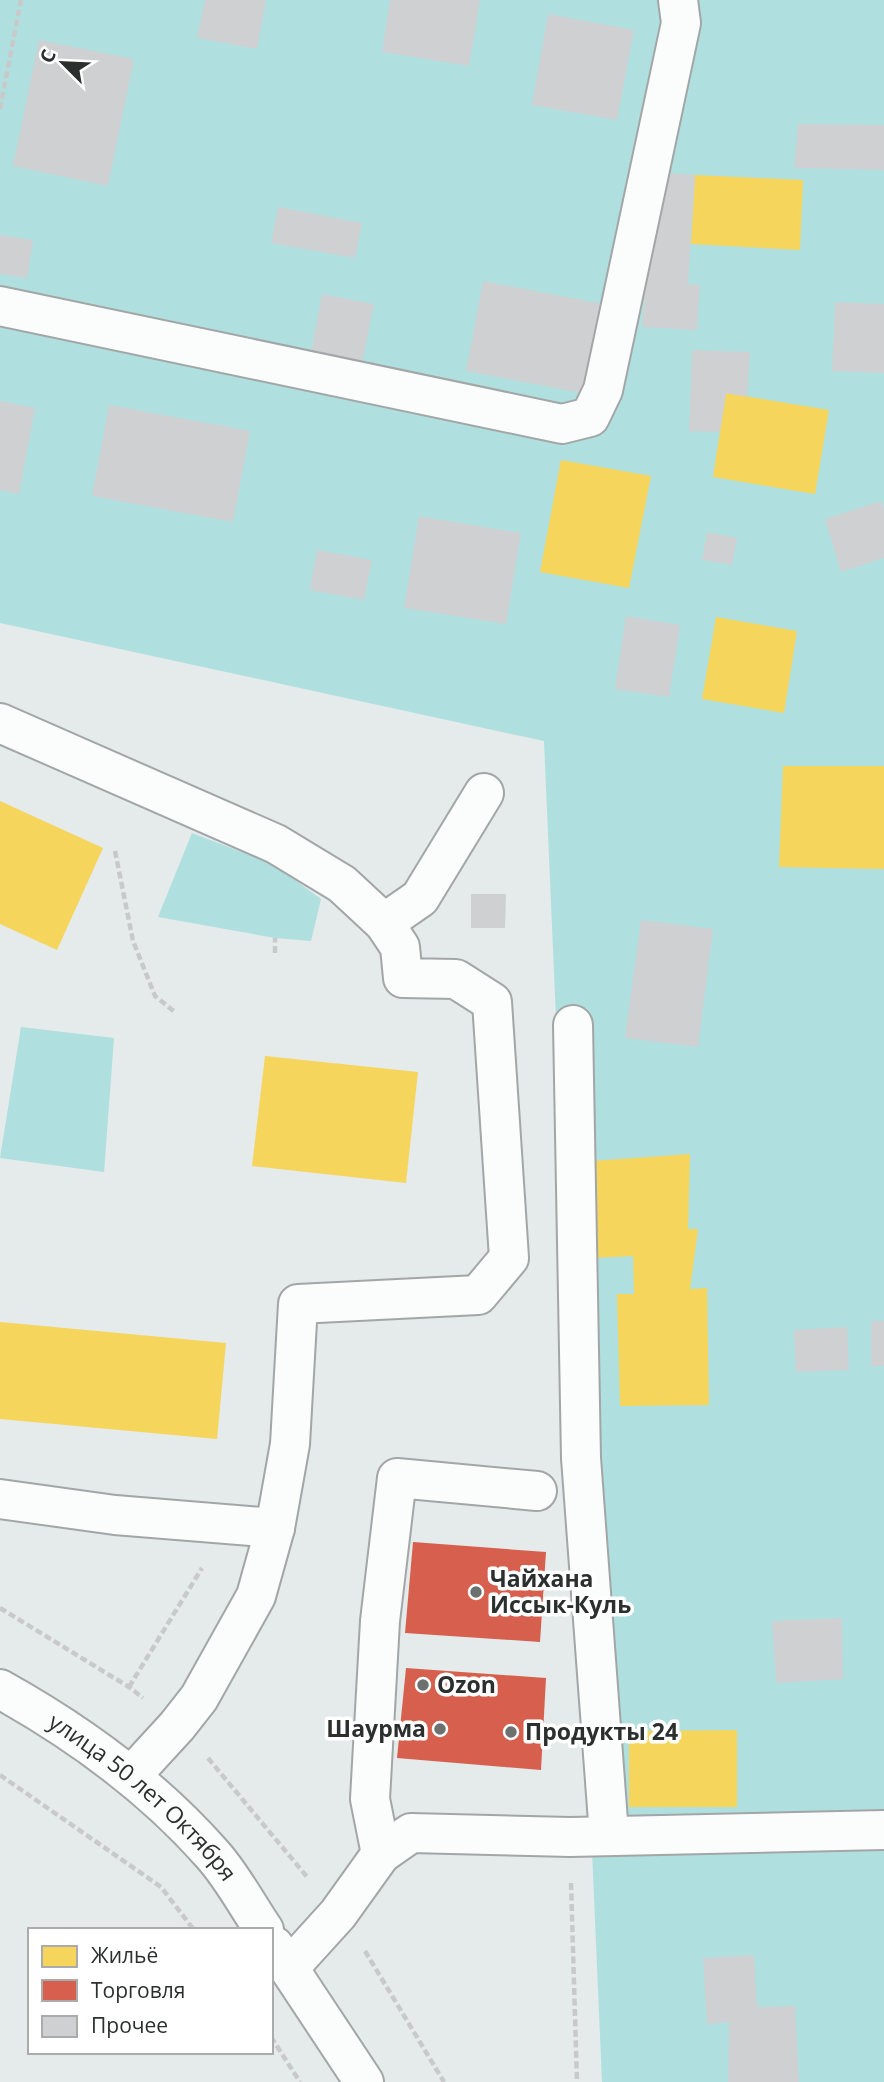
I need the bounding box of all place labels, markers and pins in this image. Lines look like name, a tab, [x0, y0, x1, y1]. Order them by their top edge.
place label: Чайхана Иссык-Куль	[490, 1562, 631, 1620]
marker: Чайхана Иссык-Куль	[468, 1584, 484, 1600]
place label: Ozon	[437, 1668, 496, 1700]
marker: Ozon	[415, 1677, 431, 1693]
place label: Шаурма	[326, 1712, 426, 1744]
place label: Продукты 24	[525, 1715, 678, 1747]
marker: Шаурма	[432, 1721, 448, 1737]
marker: Продукты 24	[503, 1724, 519, 1740]

